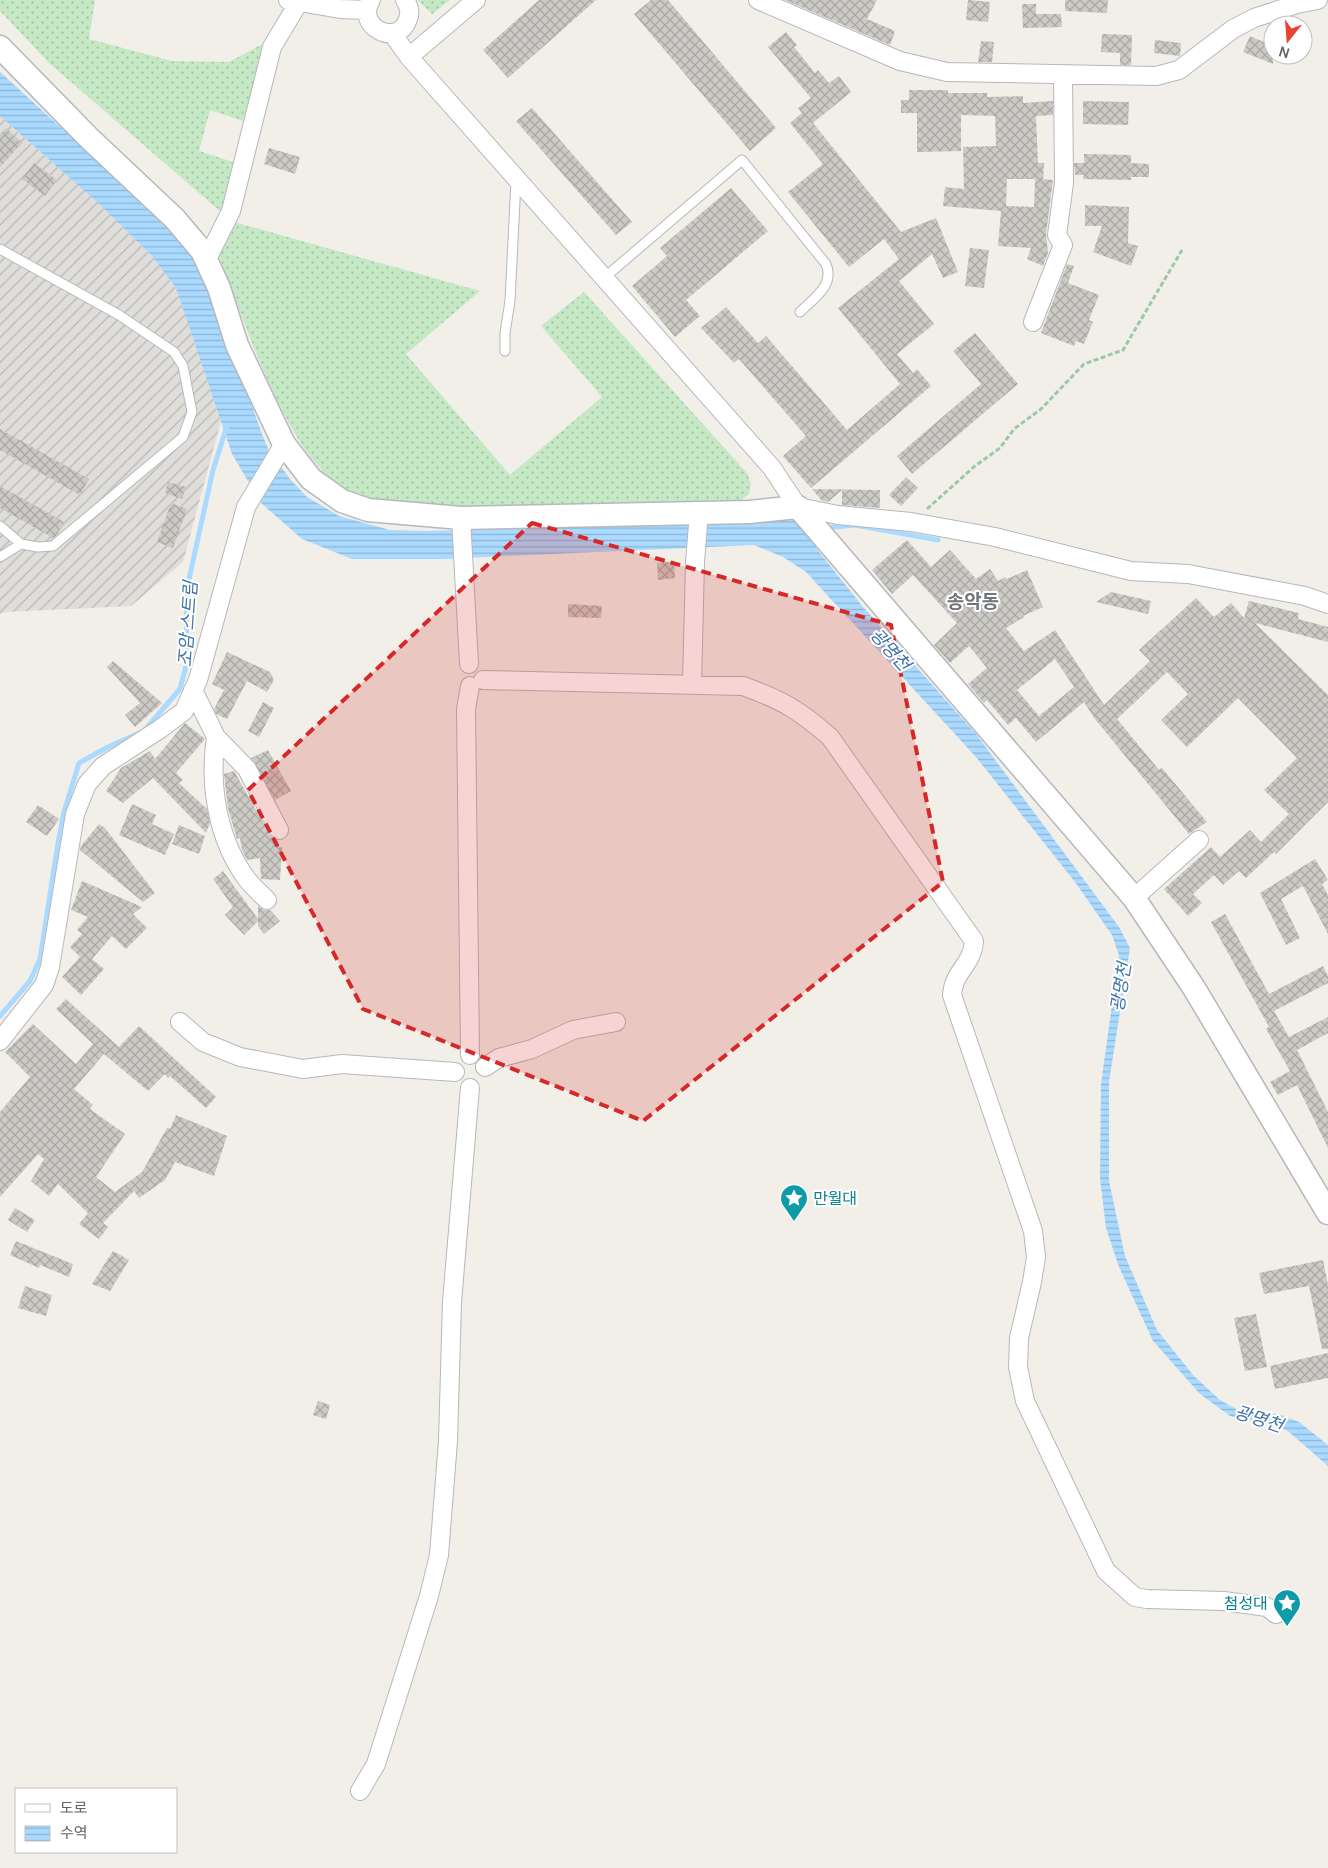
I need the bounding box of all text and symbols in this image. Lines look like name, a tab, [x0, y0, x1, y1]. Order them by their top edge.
north arrow	[1263, 15, 1313, 65]
text: N	[1276, 42, 1292, 63]
water label: 조암 스트림	[172, 579, 202, 668]
district label: 송악동	[947, 588, 999, 614]
water label: 광명천	[865, 623, 918, 677]
water label: 광명천	[1104, 958, 1136, 1013]
place icon: 만월대	[779, 1183, 809, 1222]
place label: 만월대	[813, 1187, 857, 1209]
water label: 광명천	[1232, 1399, 1289, 1438]
place icon: 첨성대	[1272, 1588, 1302, 1627]
place label: 첨성대	[1224, 1592, 1268, 1614]
legend	[15, 1788, 178, 1853]
text: 도로	[60, 1797, 88, 1818]
text: 수역	[60, 1822, 88, 1843]

